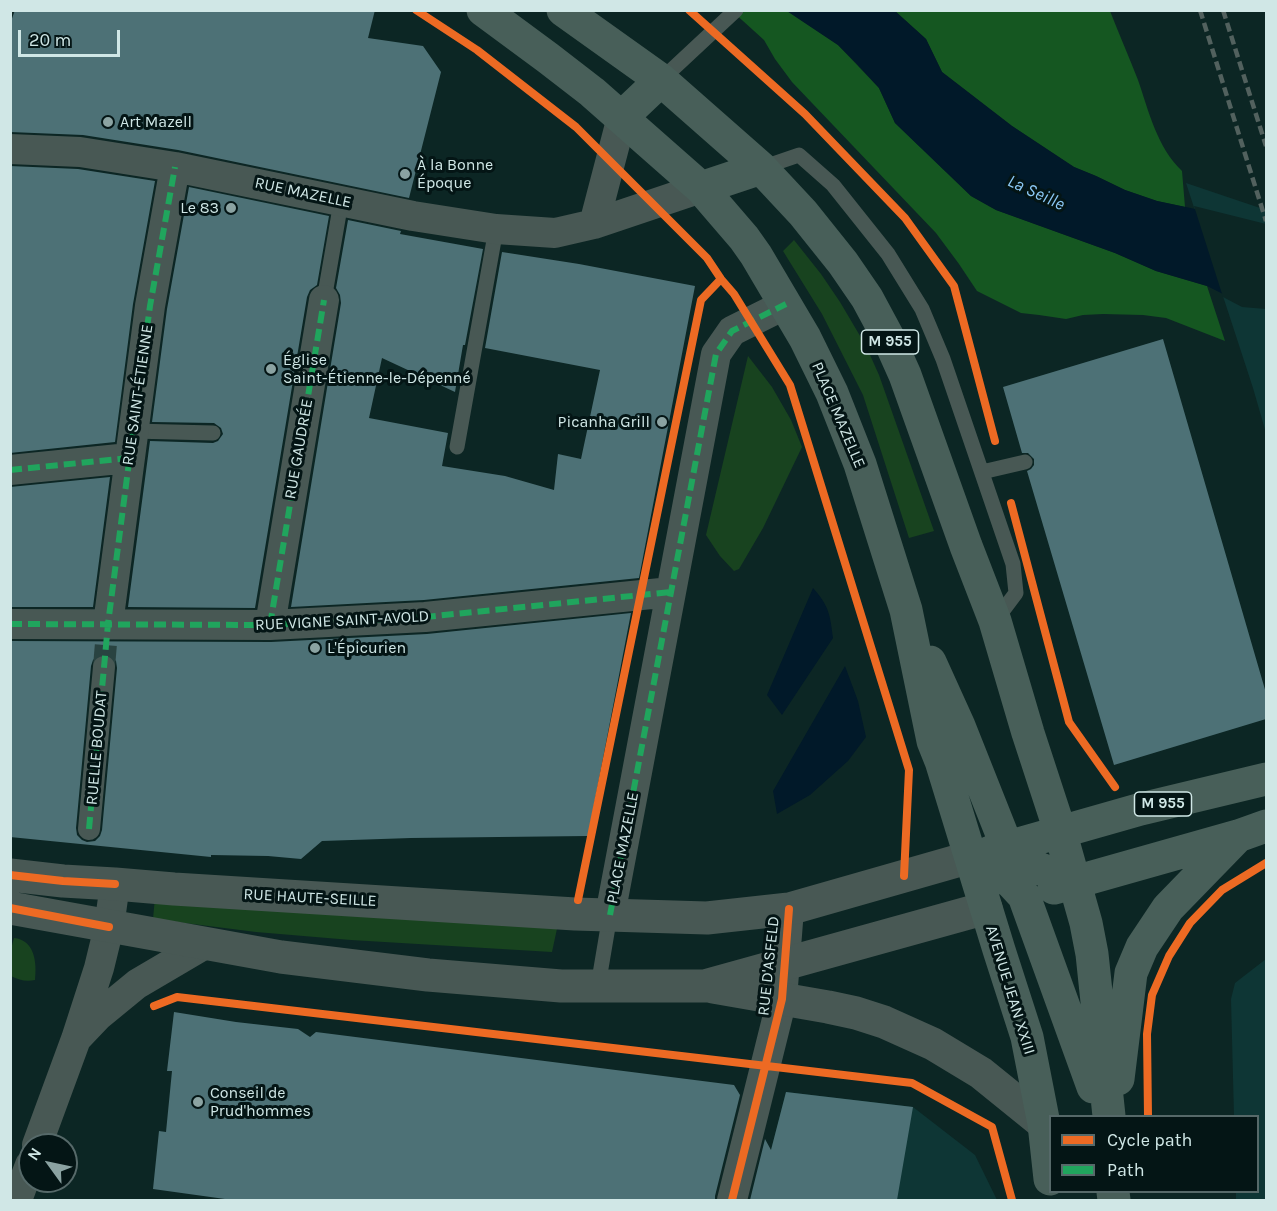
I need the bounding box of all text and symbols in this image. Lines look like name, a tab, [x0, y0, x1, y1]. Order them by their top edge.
scale bar	[21, 18, 123, 56]
text: 20 m	[29, 29, 71, 51]
place label: Art Mazell	[120, 112, 192, 132]
marker: Art Mazell	[101, 115, 115, 129]
place label: À la Bonne Époque	[417, 155, 493, 193]
marker: À la Bonne Époque	[398, 167, 412, 181]
water label: La Seille	[1004, 170, 1068, 216]
street label: RUE MAZELLE	[253, 173, 353, 213]
place label: Le 83	[180, 198, 219, 218]
marker: Le 83	[224, 201, 238, 215]
street label: RUE SAINT-ÉTIENNE	[119, 323, 157, 467]
road number: M 955	[862, 330, 918, 354]
place label: Église Saint-Étienne-le-Dépenné	[283, 350, 471, 388]
street label: PLACE MAZELLE	[807, 359, 869, 471]
marker: Église Saint-Étienne-le-Dépenné	[264, 362, 278, 376]
street label: RUE GAUDRÉE	[281, 397, 317, 501]
place label: Picanha Grill	[558, 412, 650, 432]
marker: Picanha Grill	[655, 415, 669, 429]
street label: RUE VIGNE SAINT-AVOLD	[254, 607, 430, 635]
place label: L'Épicurien	[327, 638, 406, 658]
marker: L'Épicurien	[308, 641, 322, 655]
street label: RUELLE BOUDAT	[82, 690, 112, 806]
street label: PLACE MAZELLE	[603, 791, 643, 905]
road number: M 955	[1134, 792, 1192, 816]
street label: RUE HAUTE-SEILLE	[243, 885, 377, 911]
street label: RUE D'ASFELD	[754, 915, 784, 1017]
street label: AVENUE JEAN XXIII	[981, 923, 1039, 1057]
place label: Conseil de Prud'hommes	[210, 1083, 311, 1121]
marker: Conseil de Prud'hommes	[191, 1095, 205, 1109]
legend	[1049, 1115, 1259, 1193]
text: Cycle path	[1107, 1129, 1192, 1151]
north arrow	[18, 1133, 78, 1193]
text: N	[23, 1144, 45, 1164]
text: Path	[1107, 1159, 1145, 1181]

